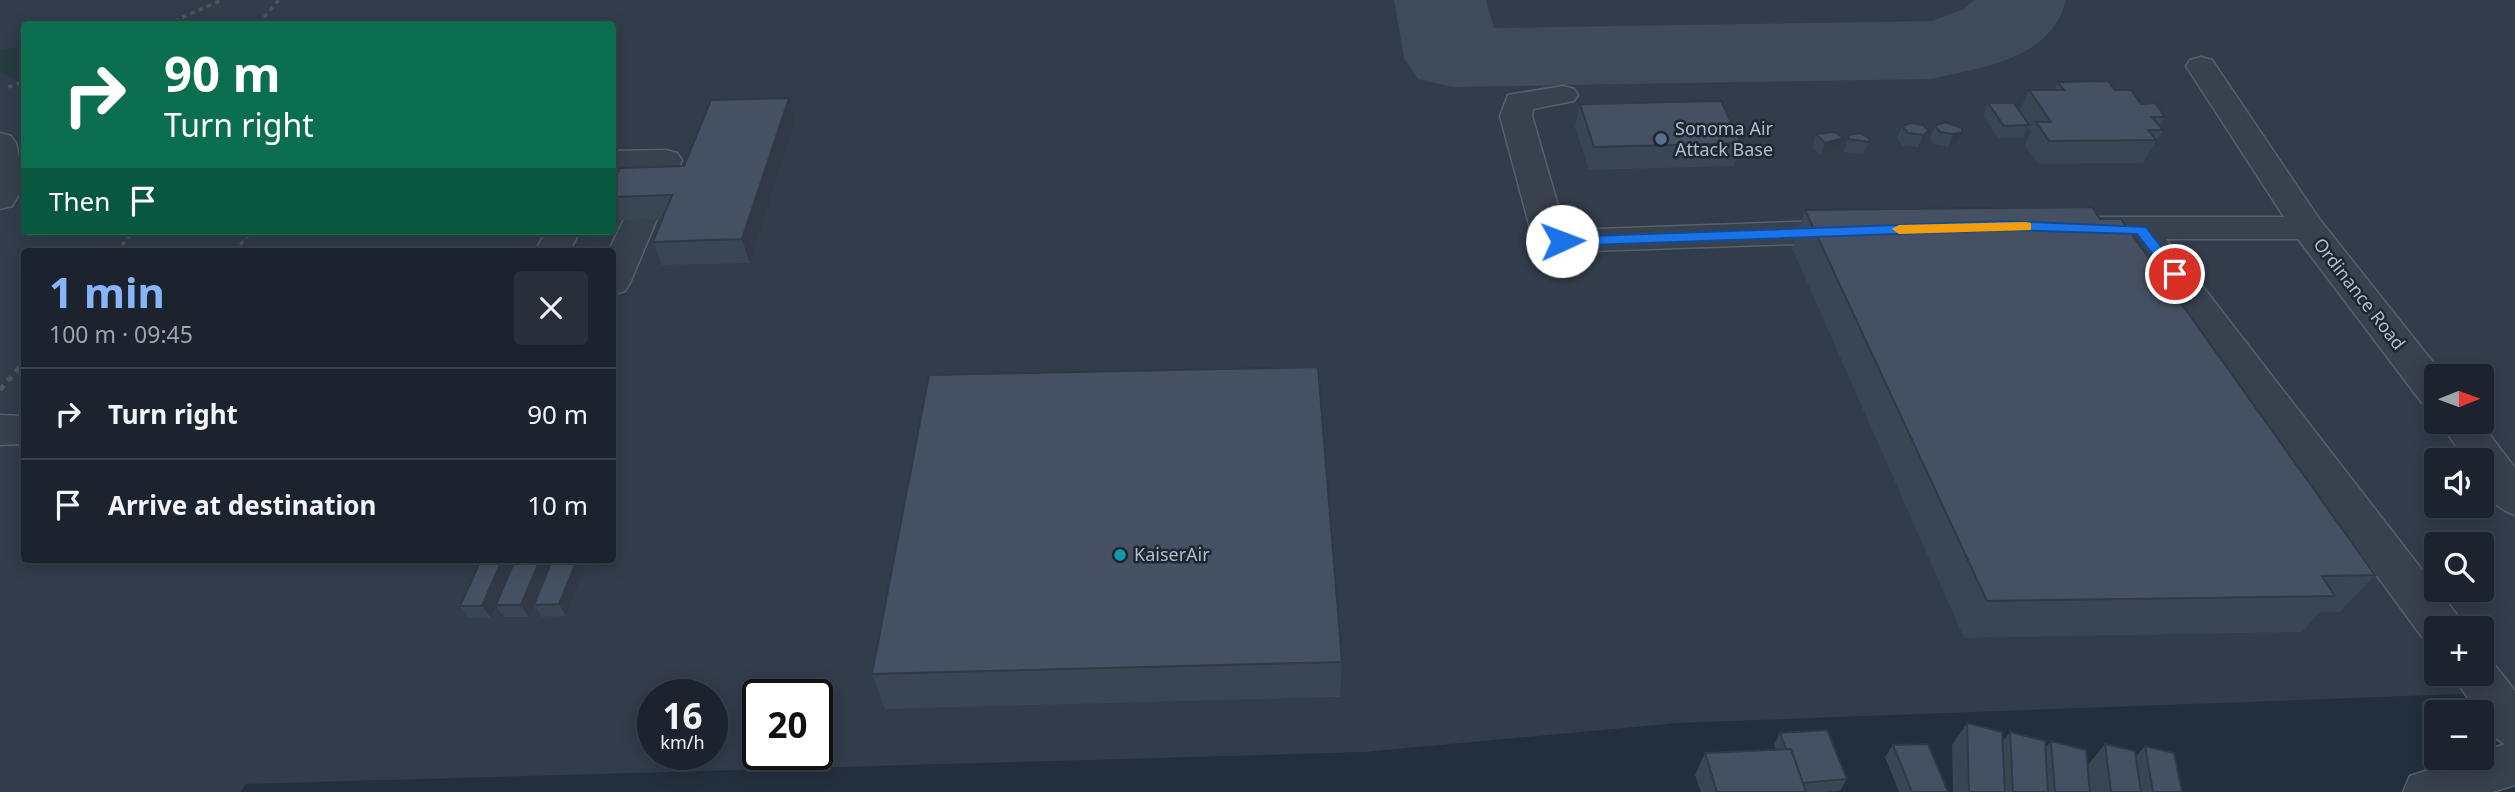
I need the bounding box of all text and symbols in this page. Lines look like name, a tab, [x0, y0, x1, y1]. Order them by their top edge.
text: 90 m	[164, 40, 281, 106]
icon: right	[49, 49, 140, 140]
text: Turn right	[164, 103, 314, 146]
place label: Sonoma Air Attack Base	[1675, 116, 1774, 161]
marker: Sonoma Air Attack Base	[1653, 131, 1669, 147]
icon: arrive	[124, 182, 162, 220]
text: Then	[49, 183, 110, 219]
position arrow	[1525, 204, 1599, 278]
street label: Ordinance Road	[2308, 232, 2411, 354]
pin	[2145, 244, 2205, 304]
icon: arrive	[2156, 255, 2194, 293]
text: 1 min	[49, 263, 165, 320]
button: close	[514, 271, 588, 345]
text: 100 m · 09:45	[49, 318, 193, 350]
north arrow	[2424, 364, 2494, 434]
map controls	[2424, 364, 2494, 770]
icon: right	[49, 395, 87, 433]
text: Turn right	[108, 396, 238, 432]
text: 90 m	[527, 396, 588, 432]
button: sound	[2424, 448, 2494, 518]
icon: arrive	[49, 486, 87, 524]
text: Arrive at destination	[108, 487, 377, 523]
text: 10 m	[527, 487, 588, 523]
button: search	[2424, 532, 2494, 602]
place label: KaiserAir	[1134, 542, 1210, 566]
marker: KaiserAir	[1112, 547, 1128, 563]
button: +	[2424, 616, 2494, 686]
speed limit sign: 20	[742, 679, 833, 770]
text: 16	[662, 692, 703, 739]
button: −	[2424, 700, 2494, 770]
text: km/h	[660, 730, 705, 754]

